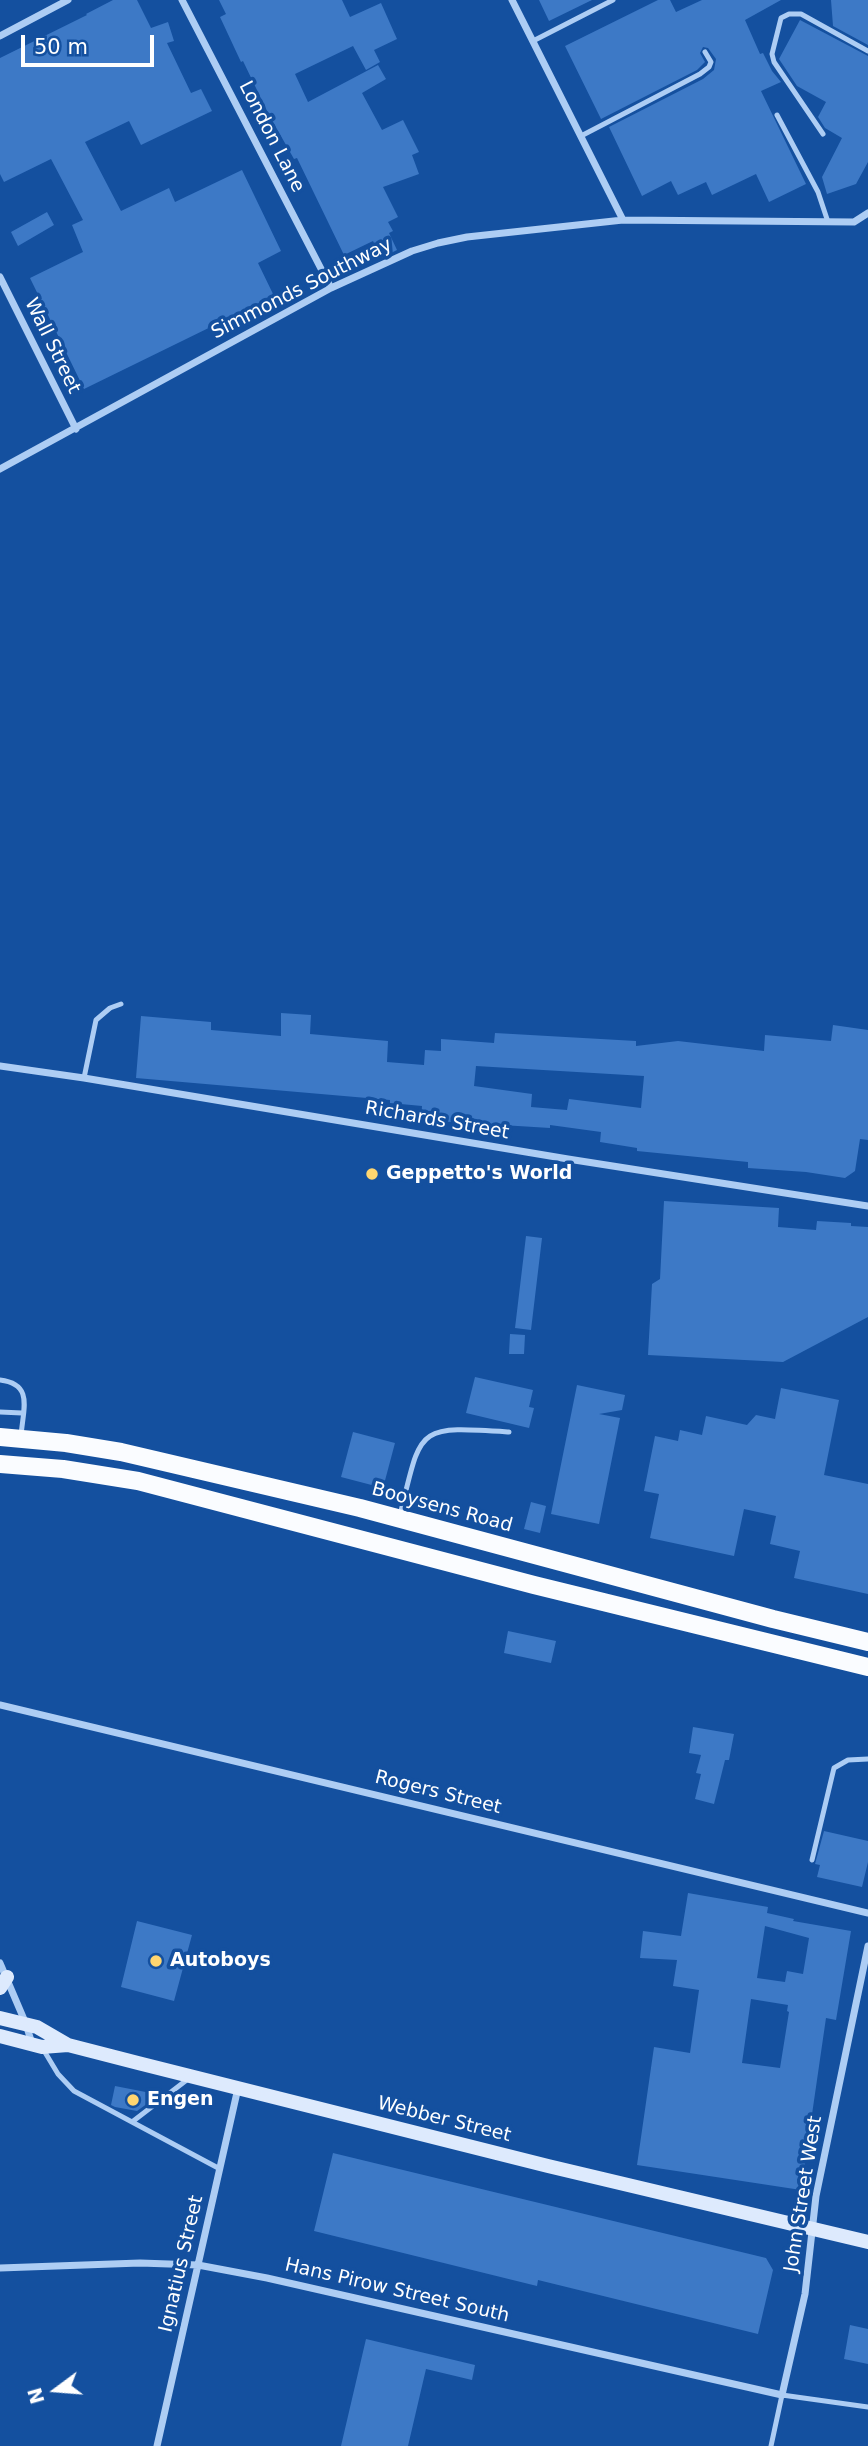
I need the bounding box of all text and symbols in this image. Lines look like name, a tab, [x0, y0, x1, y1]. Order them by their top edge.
scale bar	[24, 21, 158, 65]
text: 50 m	[34, 35, 88, 59]
street label: London Lane	[233, 78, 309, 196]
street label: Simmonds Southway	[208, 234, 396, 344]
street label: Wall Street	[19, 294, 85, 398]
street label: Richards Street	[363, 1097, 511, 1145]
place label: Geppetto's World	[386, 1163, 572, 1185]
marker: Geppetto's World	[364, 1166, 380, 1182]
street label: Booysens Road	[369, 1478, 515, 1538]
street label: Rogers Street	[373, 1766, 503, 1820]
place label: Autoboys	[170, 1950, 271, 1972]
marker: Autoboys	[148, 1953, 164, 1969]
place label: Engen	[147, 2089, 214, 2111]
marker: Engen	[125, 2092, 141, 2108]
street label: Webber Street	[375, 2092, 513, 2148]
street label: John Street West	[780, 2114, 828, 2274]
street label: Ignatius Street	[155, 2193, 209, 2335]
street label: Hans Pirow Street South	[282, 2254, 512, 2328]
north arrow	[21, 2355, 91, 2425]
text: N	[23, 2385, 49, 2406]

